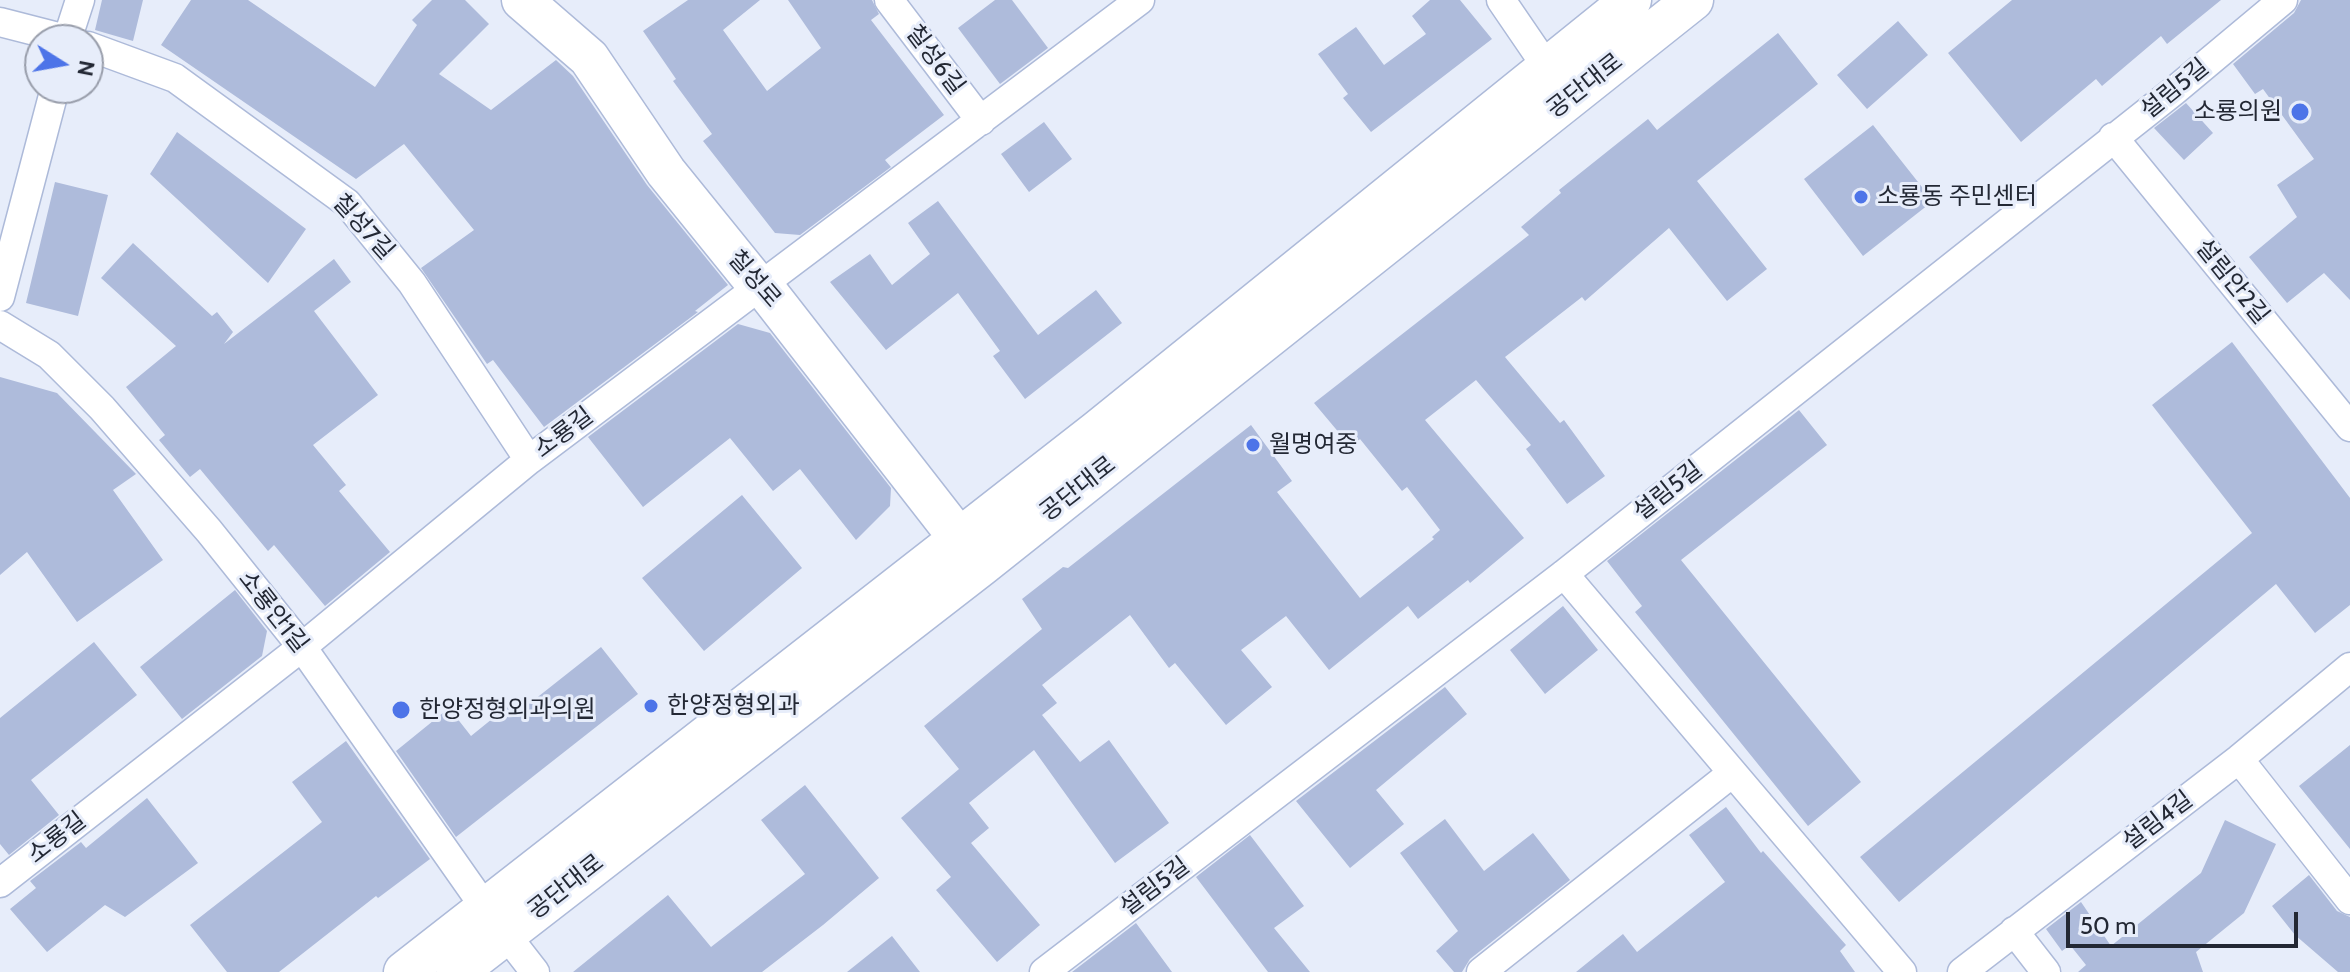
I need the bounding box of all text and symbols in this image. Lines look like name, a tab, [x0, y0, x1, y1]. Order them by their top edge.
street label: 칠성6길	[899, 19, 971, 101]
north arrow	[24, 24, 104, 104]
street label: 공단대로	[1541, 47, 1629, 125]
street label: 설림5길	[2135, 53, 2215, 125]
text: N	[71, 58, 101, 79]
place label: 소룡의원	[2194, 98, 2282, 126]
marker: 소룡의원	[2289, 101, 2311, 123]
place label: 소룡동 주민센터	[1877, 183, 2037, 211]
street label: 칠성7길	[326, 188, 400, 266]
marker: 소룡동 주민센터	[1852, 188, 1870, 206]
street label: 설림안2길	[2189, 234, 2275, 330]
street label: 칠성로	[721, 245, 787, 313]
street label: 소룡길	[529, 402, 599, 464]
place label: 월명여중	[1269, 431, 1357, 459]
marker: 월명여중	[1244, 436, 1262, 454]
street label: 공단대로	[1034, 450, 1122, 528]
street label: 설림5길	[1628, 455, 1708, 527]
street label: 소룡안1길	[232, 565, 314, 659]
place label: 한양정형외과	[667, 692, 799, 720]
place label: 한양정형외과의원	[419, 696, 596, 724]
marker: 한양정형외과	[642, 697, 660, 715]
marker: 한양정형외과의원	[390, 699, 412, 721]
street label: 설림4길	[2117, 785, 2199, 857]
street label: 소룡길	[22, 806, 92, 870]
street label: 공단대로	[522, 848, 610, 926]
street label: 설림5길	[1115, 852, 1195, 922]
scale bar	[2070, 896, 2302, 946]
text: 50 m	[2080, 911, 2136, 940]

